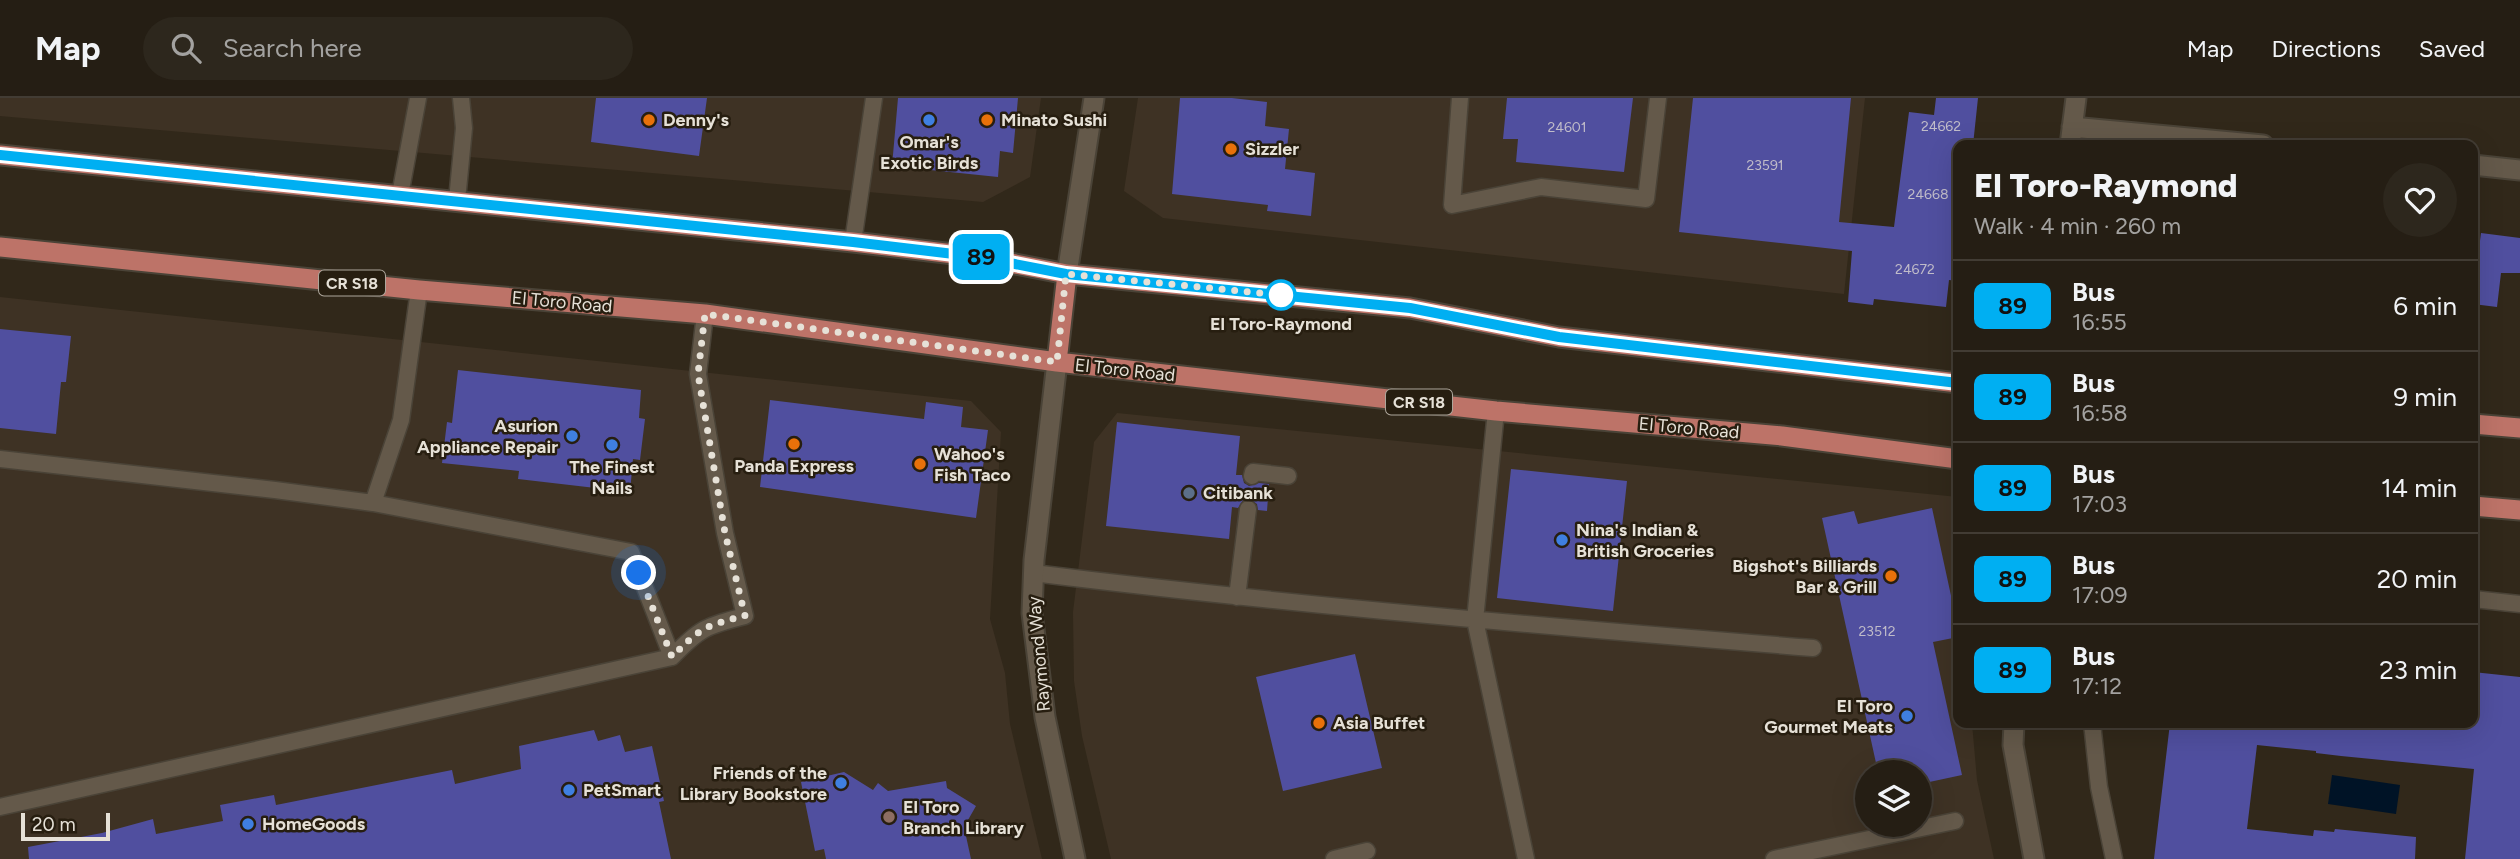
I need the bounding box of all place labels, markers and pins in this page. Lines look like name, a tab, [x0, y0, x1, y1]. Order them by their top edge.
place label: Denny's	[663, 109, 730, 131]
place label: Minato Sushi	[1001, 109, 1107, 131]
marker: Denny's	[641, 112, 657, 128]
marker: Omar's Exotic Birds	[921, 112, 937, 128]
marker: Minato Sushi	[979, 112, 995, 128]
place label: Omar's Exotic Birds	[880, 131, 979, 174]
place label: Sizzler	[1245, 138, 1299, 160]
marker: Sizzler	[1223, 141, 1239, 157]
marker: El Toro-Raymond	[1266, 280, 1296, 310]
place label: El Toro-Raymond	[1210, 313, 1352, 335]
place label: Asurion Appliance Repair	[417, 415, 558, 458]
marker: Asurion Appliance Repair	[564, 428, 580, 444]
marker: Panda Express	[786, 436, 802, 452]
marker: The Finest Nails	[604, 437, 620, 453]
place label: Wahoo's Fish Taco	[934, 443, 1011, 486]
place label: Panda Express	[734, 455, 854, 477]
place label: The Finest Nails	[569, 456, 655, 499]
marker: Wahoo's Fish Taco	[912, 456, 928, 472]
place label: Citibank	[1203, 482, 1273, 504]
marker: Citibank	[1181, 485, 1197, 501]
place label: Nina's Indian & British Groceries	[1576, 519, 1714, 562]
marker: Nina's Indian & British Groceries	[1554, 532, 1570, 548]
place label: Bigshot's Billiards Bar & Grill	[1732, 555, 1878, 598]
marker: Bigshot's Billiards Bar & Grill	[1883, 568, 1899, 584]
place label: El Toro Gourmet Meats	[1764, 695, 1894, 738]
marker: El Toro Gourmet Meats	[1899, 708, 1915, 724]
place label: Asia Buffet	[1333, 712, 1425, 734]
marker: Asia Buffet	[1311, 715, 1327, 731]
place label: Friends of the Library Bookstore	[680, 762, 827, 805]
marker: Friends of the Library Bookstore	[833, 775, 849, 791]
place label: PetSmart	[583, 779, 661, 801]
marker: PetSmart	[561, 782, 577, 798]
place label: El Toro Branch Library	[903, 796, 1024, 839]
marker: El Toro Branch Library	[881, 809, 897, 825]
place label: HomeGoods	[262, 813, 366, 835]
marker: HomeGoods	[240, 816, 256, 832]

